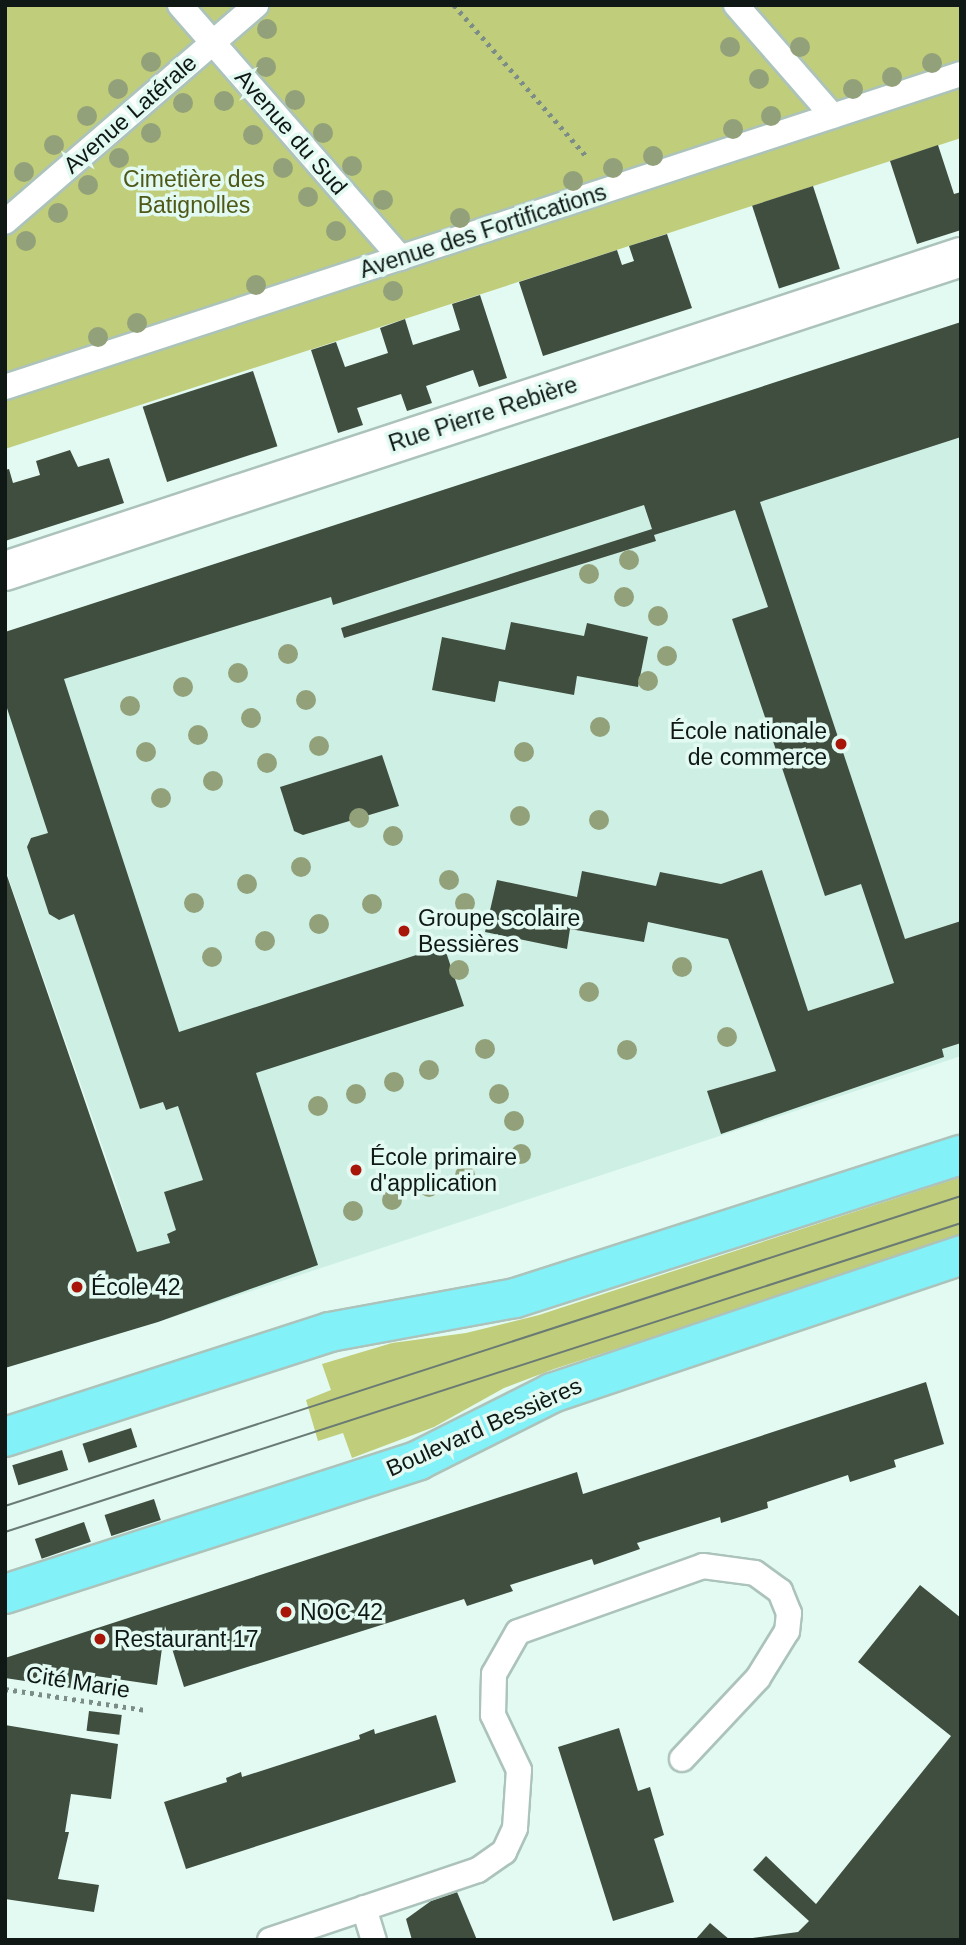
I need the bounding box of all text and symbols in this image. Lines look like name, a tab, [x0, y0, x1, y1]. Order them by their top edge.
street label: Avenue Latérale	[58, 49, 202, 179]
street label: Avenue du Sud	[229, 64, 353, 200]
park label: Cimetière des Batignolles	[123, 165, 265, 219]
street label: Avenue des Fortifications	[356, 178, 610, 284]
street label: Rue Pierre Rebière	[385, 370, 581, 458]
place label: École nationale de commerce	[670, 717, 827, 771]
marker: École nationale de commerce	[833, 736, 849, 752]
place label: Groupe scolaire Bessières	[418, 904, 580, 958]
marker: Groupe scolaire Bessières	[396, 923, 412, 939]
place label: École primaire d'application	[370, 1143, 517, 1197]
marker: École primaire d'application	[348, 1162, 364, 1178]
place label: École 42	[91, 1273, 181, 1301]
marker: École 42	[69, 1279, 85, 1295]
street label: Boulevard Bessières	[382, 1371, 586, 1483]
place label: NOC 42	[300, 1598, 383, 1626]
marker: NOC 42	[278, 1604, 294, 1620]
place label: Restaurant 17	[114, 1625, 258, 1653]
marker: Restaurant 17	[92, 1631, 108, 1647]
street label: Cité Marie	[24, 1660, 132, 1704]

